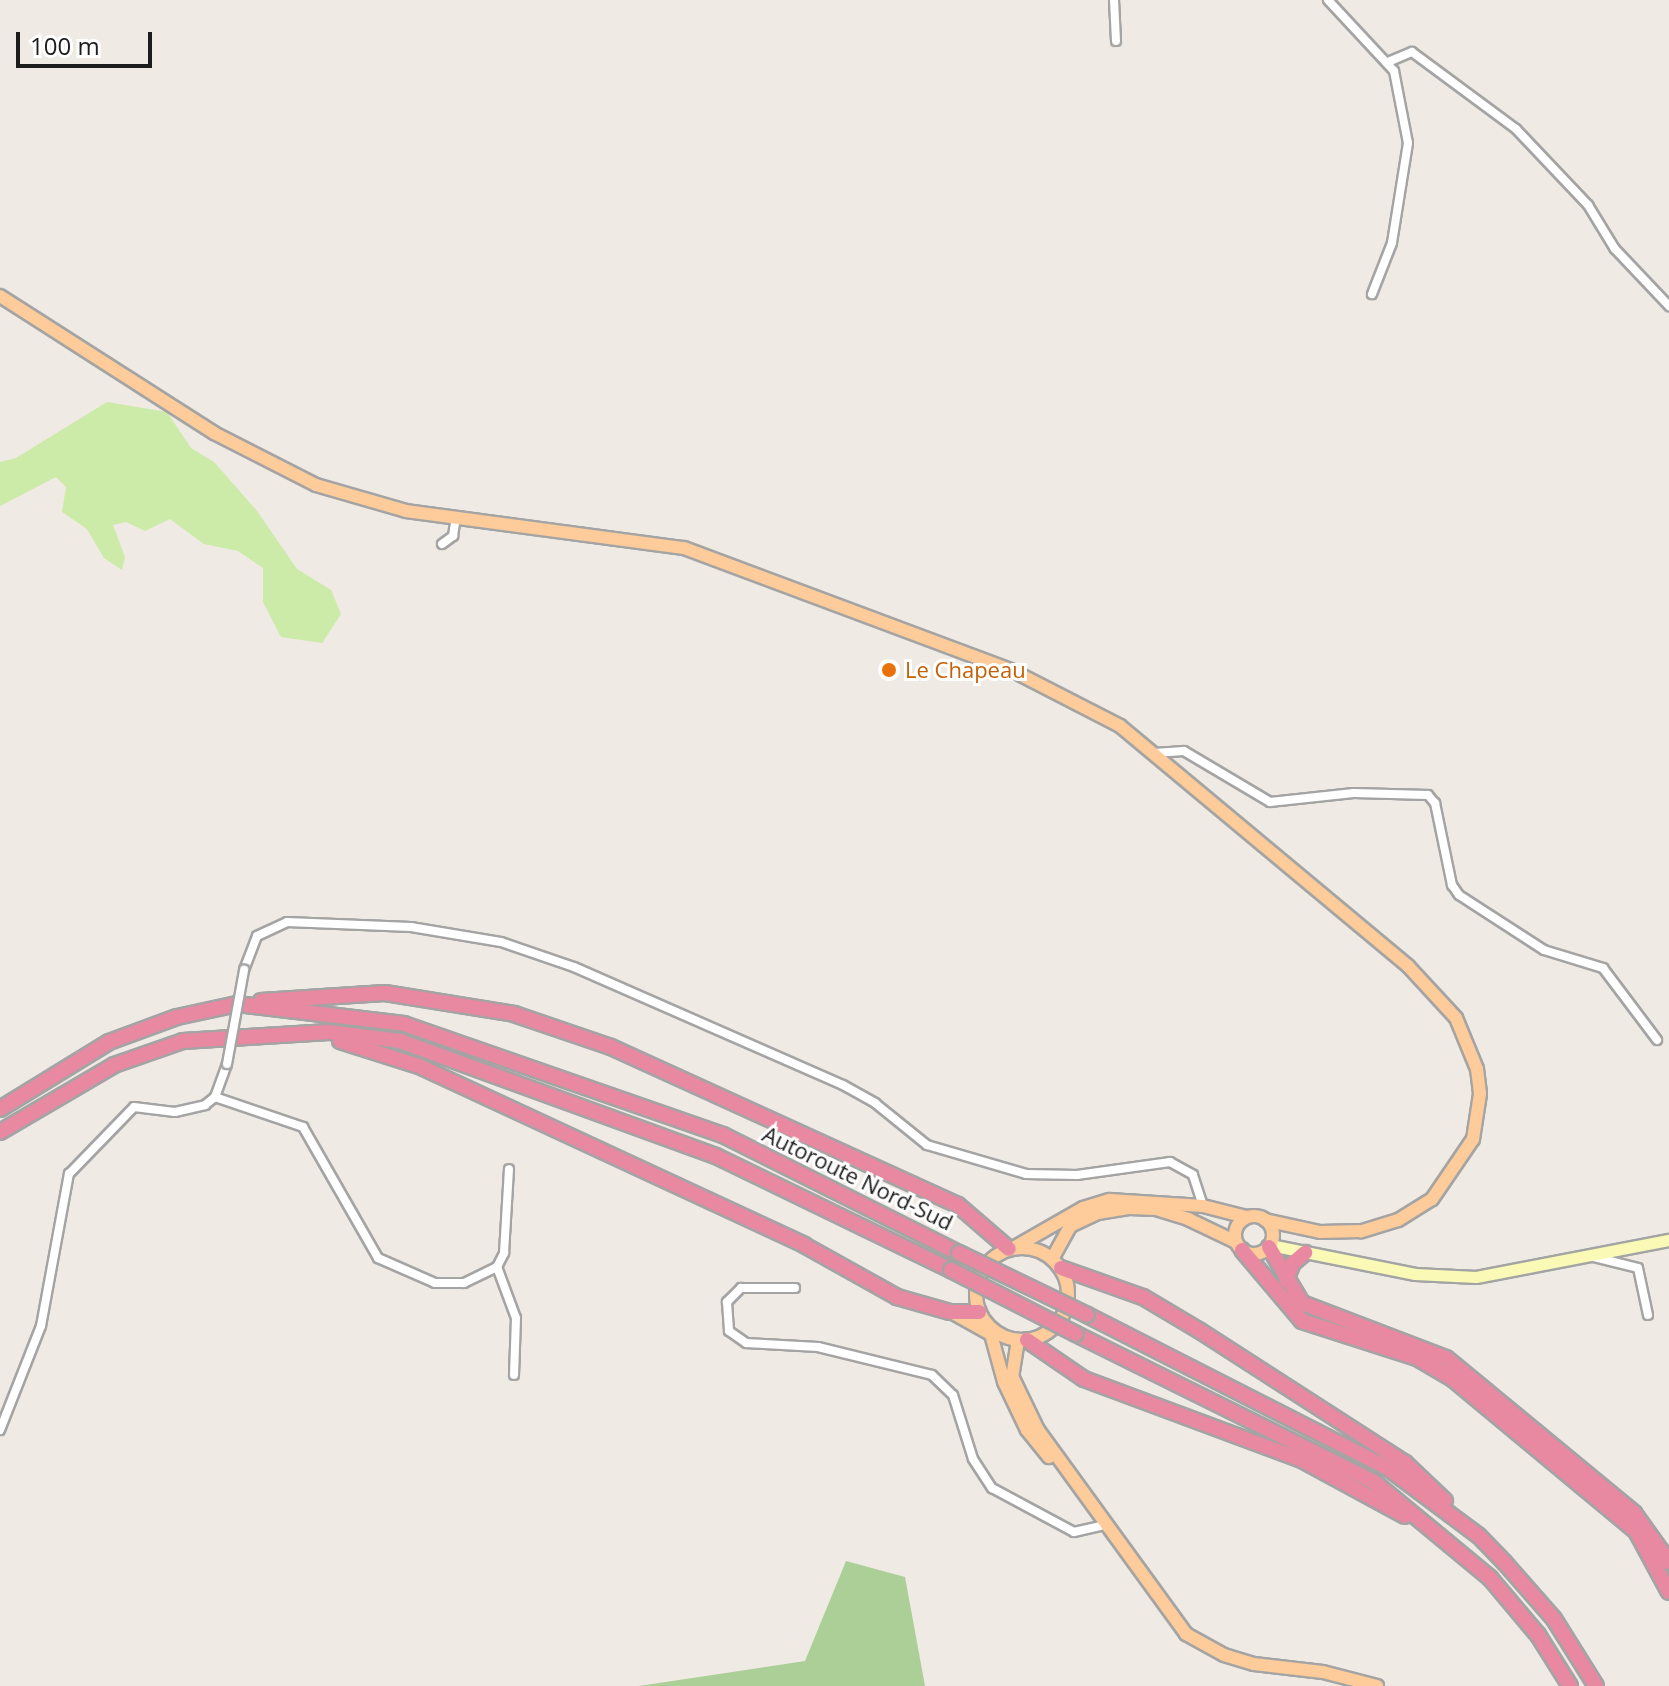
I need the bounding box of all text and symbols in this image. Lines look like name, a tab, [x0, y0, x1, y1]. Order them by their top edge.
scale bar	[20, 16, 156, 66]
text: 100 m	[30, 29, 100, 62]
place label: Le Chapeau	[905, 657, 1026, 683]
marker: Le Chapeau	[880, 661, 898, 679]
street label: Autoroute Nord-Sud	[759, 1120, 957, 1236]

